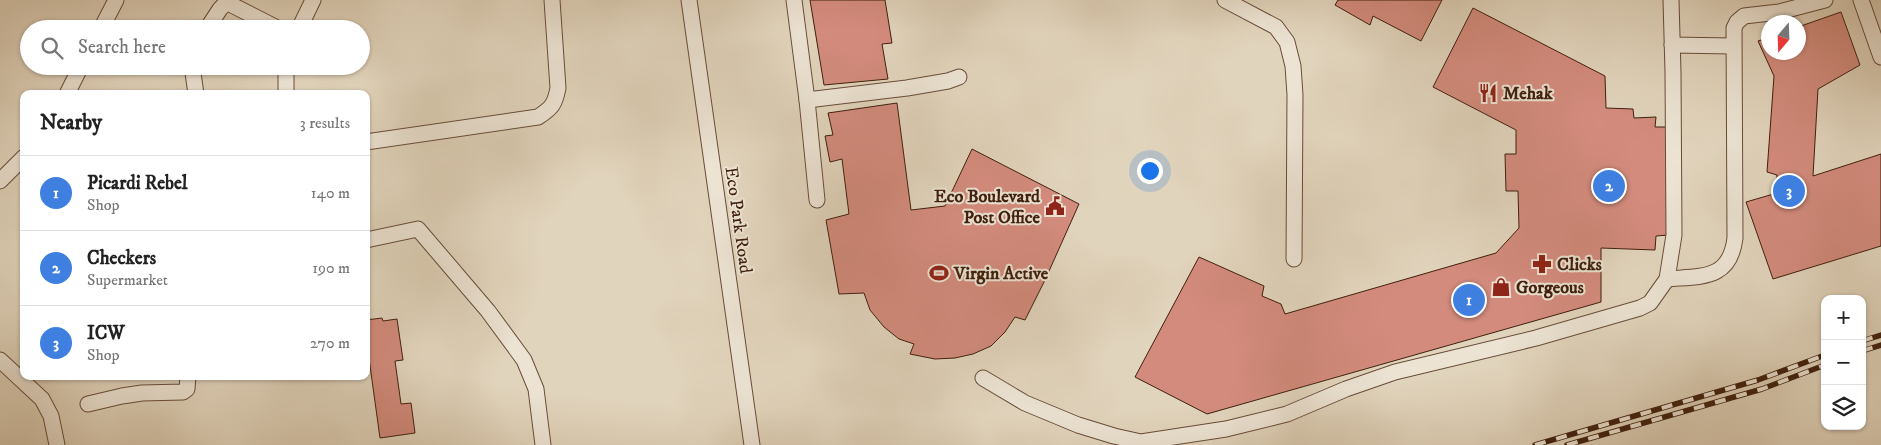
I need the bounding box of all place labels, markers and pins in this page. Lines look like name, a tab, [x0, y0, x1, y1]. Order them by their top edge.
restaurant icon: Mehak	[1477, 82, 1499, 104]
place label: Mehak	[1503, 83, 1554, 105]
pin: 2	[1593, 167, 1625, 205]
pin: 3	[1773, 172, 1805, 210]
place label: Eco Boulevard Post Office	[934, 186, 1041, 229]
public building icon: Eco Boulevard Post Office	[1044, 195, 1066, 217]
pharmacy icon: Clicks	[1531, 253, 1553, 275]
place label: Clicks	[1557, 254, 1602, 276]
sports icon: Virgin Active	[928, 262, 950, 284]
place label: Virgin Active	[953, 263, 1049, 285]
shop icon: Gorgeous	[1490, 276, 1512, 298]
place label: Gorgeous	[1516, 277, 1584, 299]
pin: 1	[1453, 281, 1485, 319]

